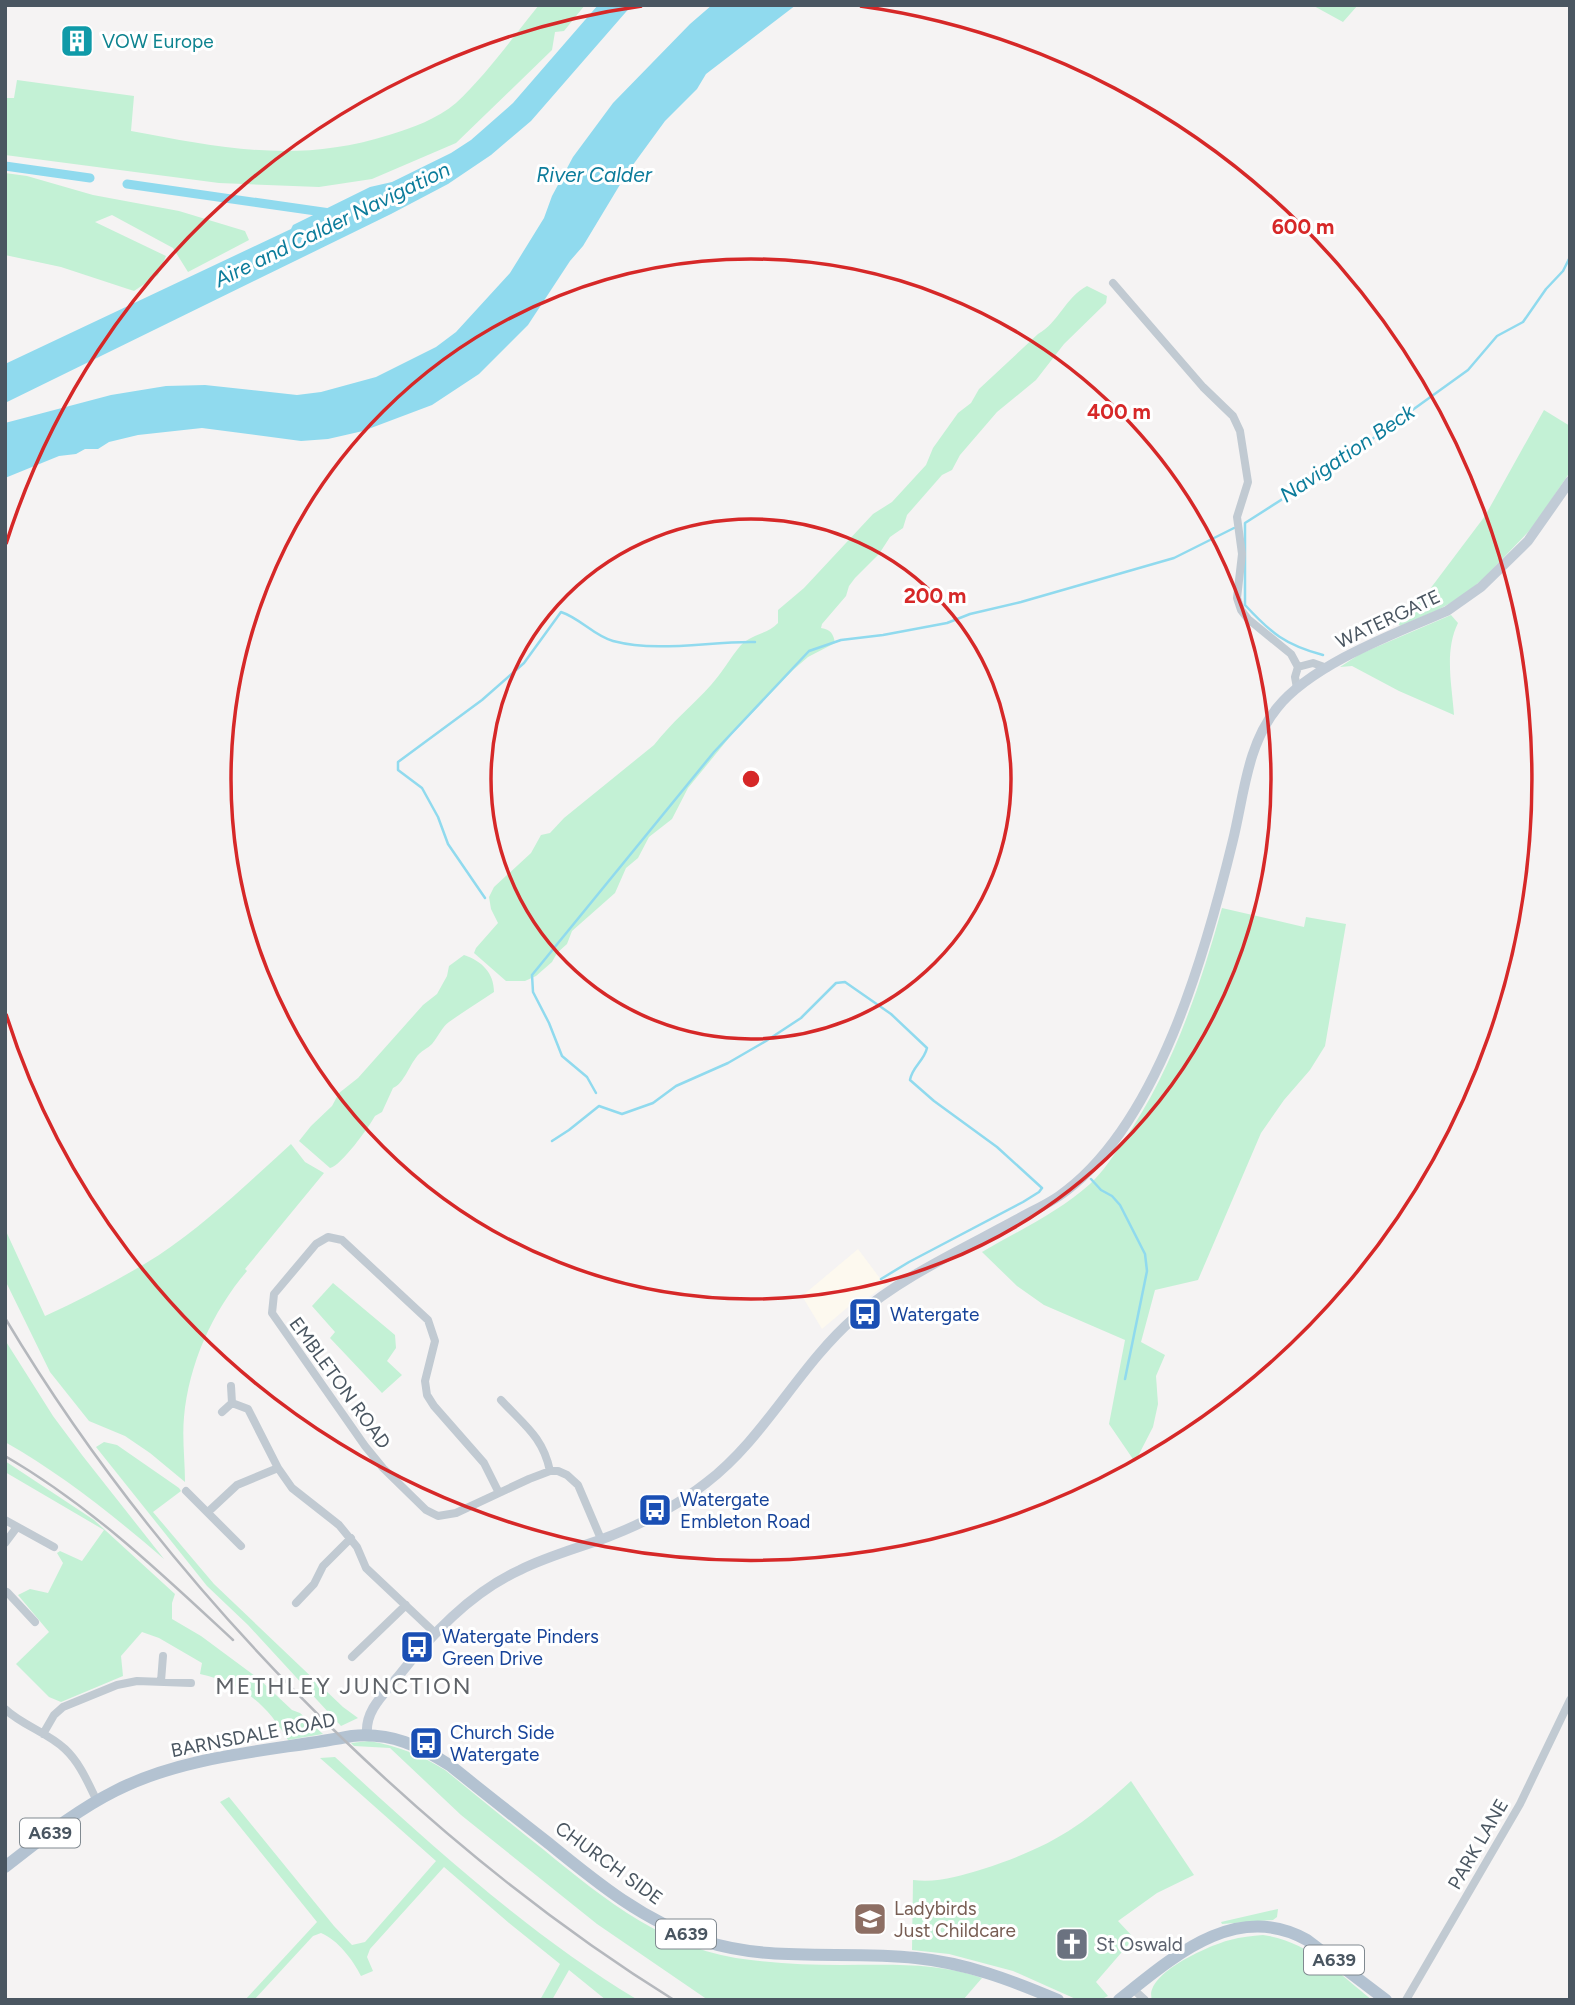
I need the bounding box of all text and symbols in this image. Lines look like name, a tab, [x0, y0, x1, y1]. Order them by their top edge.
building icon: VOW Europe	[58, 22, 96, 60]
place label: VOW Europe	[102, 30, 214, 53]
water label: Aire and Calder Navigation	[209, 156, 454, 292]
water label: River Calder	[536, 162, 653, 187]
text: 600 m	[1272, 214, 1334, 239]
water label: Navigation Beck	[1275, 398, 1420, 507]
text: 400 m	[1087, 399, 1151, 424]
text: 200 m	[904, 583, 966, 608]
street label: WATERGATE	[1332, 585, 1444, 653]
centre of rings	[739, 767, 763, 791]
bus stop icon: Watergate	[846, 1295, 884, 1333]
place label: Watergate	[890, 1303, 979, 1326]
street label: EMBLETON ROAD	[284, 1313, 396, 1453]
place label: Watergate Embleton Road	[680, 1488, 810, 1533]
bus stop icon: Watergate Embleton Road	[636, 1491, 674, 1529]
place label: Watergate Pinders Green Drive	[442, 1625, 599, 1670]
bus stop icon: Watergate Pinders Green Drive	[398, 1628, 436, 1666]
district label: METHLEY JUNCTION	[215, 1672, 473, 1700]
street label: BARNSDALE ROAD	[169, 1708, 337, 1762]
place label: Church Side Watergate	[450, 1721, 554, 1766]
bus stop icon: Church Side Watergate	[407, 1724, 445, 1762]
street label: PARK LANE	[1443, 1795, 1513, 1893]
street label: CHURCH SIDE	[551, 1816, 667, 1910]
road number: A639	[20, 1818, 80, 1847]
place label: Ladybirds Just Childcare	[894, 1897, 1016, 1942]
school or university icon: Ladybirds Just Childcare	[851, 1900, 889, 1938]
road number: A639	[656, 1920, 716, 1948]
church icon: St Oswald	[1053, 1925, 1091, 1963]
place label: St Oswald	[1096, 1933, 1183, 1956]
road number: A639	[1304, 1946, 1364, 1974]

